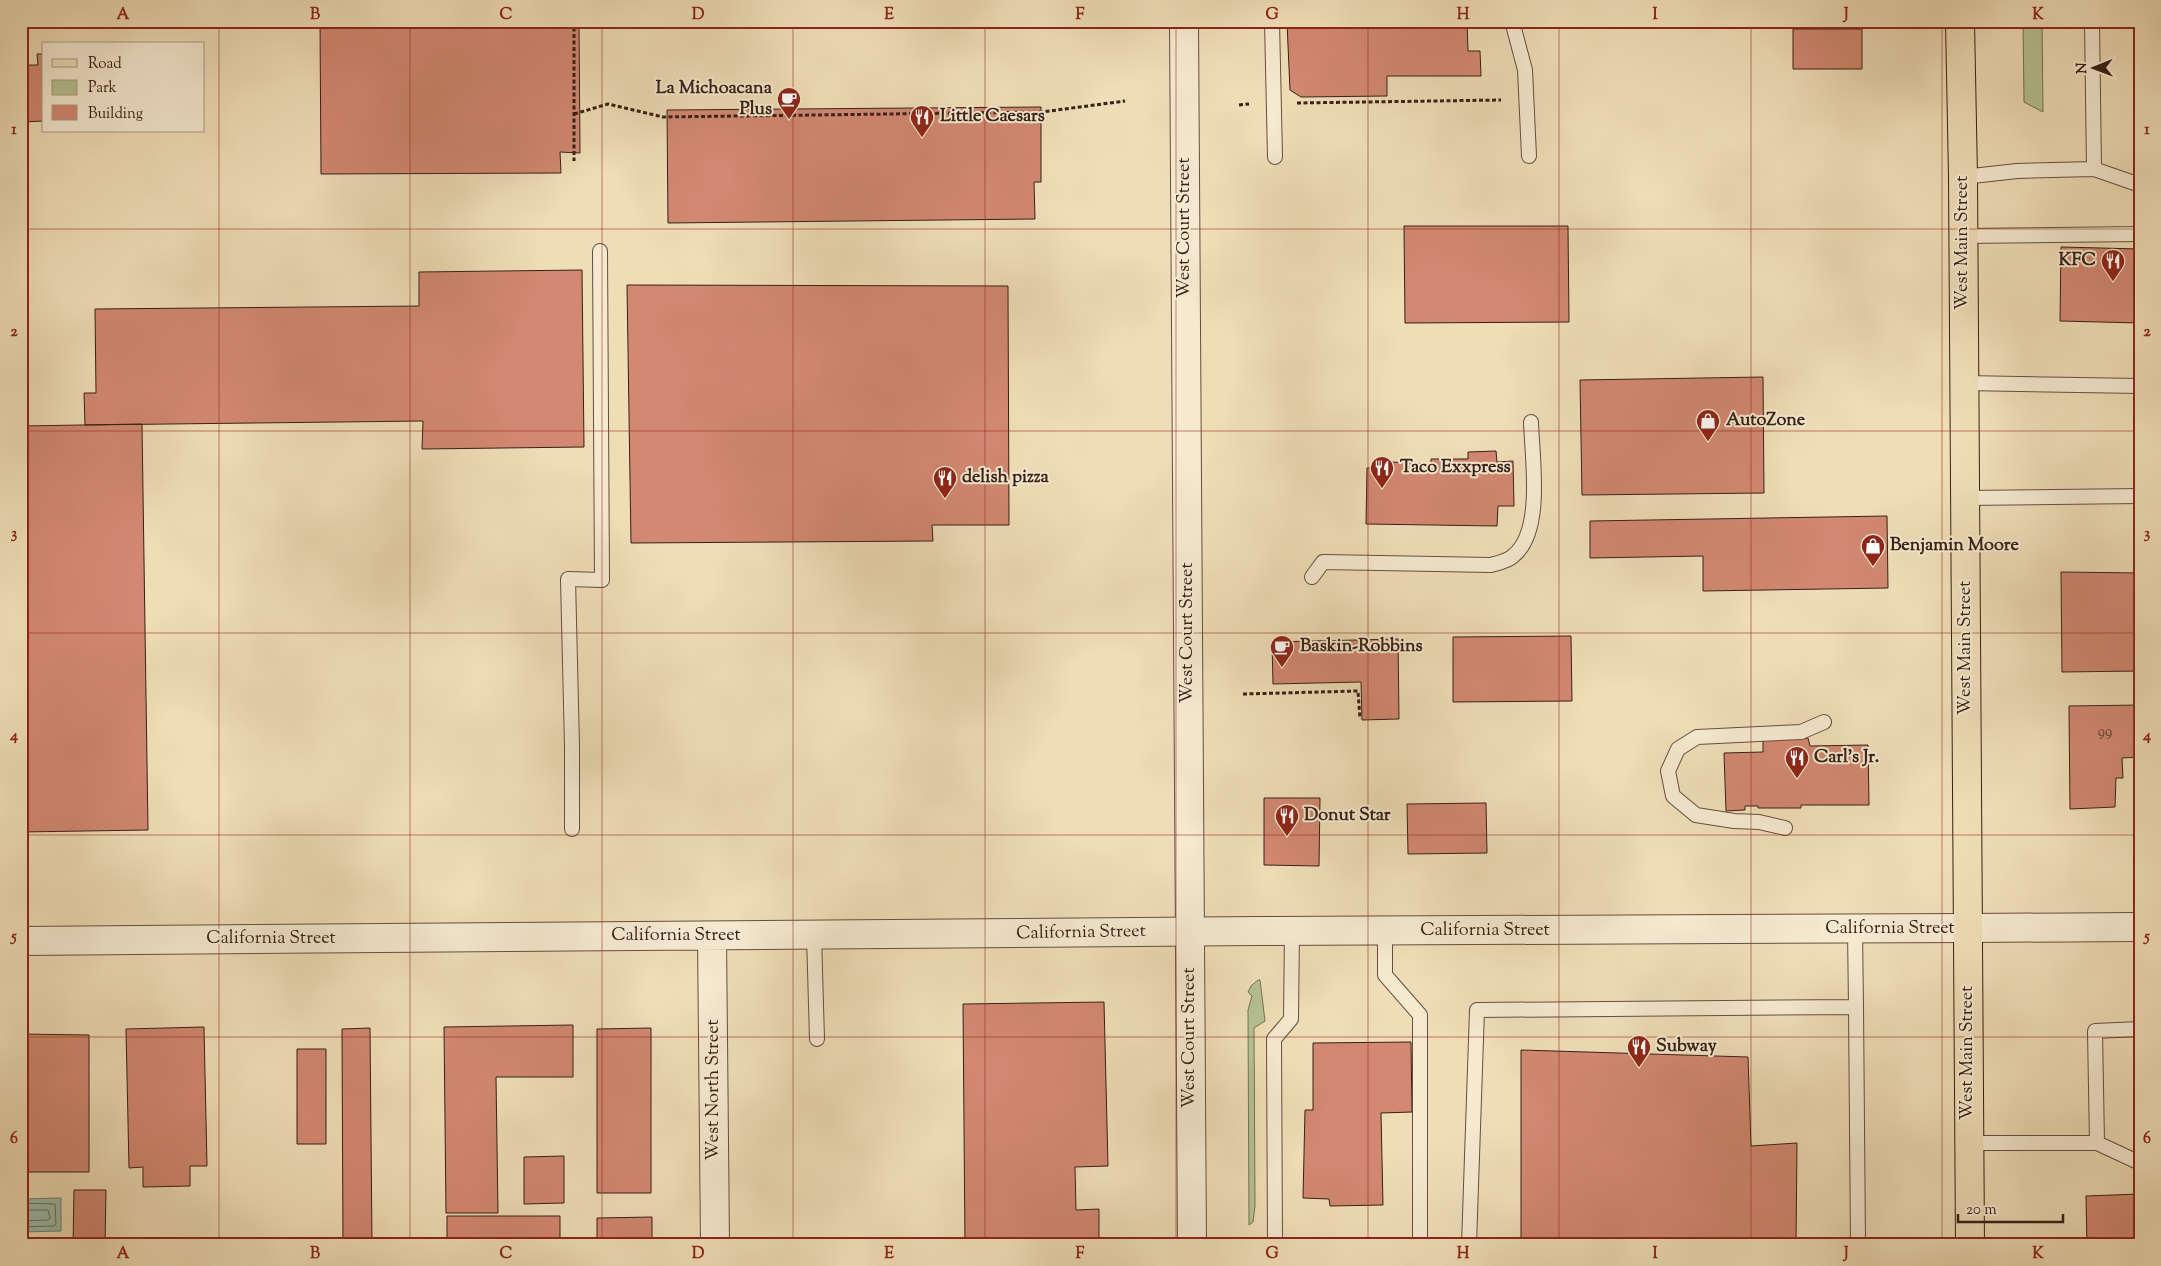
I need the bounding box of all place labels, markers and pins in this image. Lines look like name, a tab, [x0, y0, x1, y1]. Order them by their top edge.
place label: La Michoacana Plus	[656, 76, 773, 123]
cafe icon: La Michoacana Plus	[776, 86, 802, 120]
restaurant icon: Little Caesars	[909, 104, 935, 138]
place label: Little Caesars	[940, 104, 1045, 130]
place label: KFC	[2058, 248, 2096, 274]
restaurant icon: KFC	[2100, 248, 2126, 282]
shop icon: AutoZone	[1695, 408, 1721, 442]
place label: AutoZone	[1726, 408, 1806, 434]
restaurant icon: Taco Exxpress	[1369, 455, 1395, 489]
place label: Taco Exxpress	[1400, 455, 1511, 481]
restaurant icon: delish pizza	[932, 465, 958, 499]
place label: delish pizza	[962, 465, 1050, 491]
shop icon: Benjamin Moore	[1860, 533, 1886, 567]
place label: Benjamin Moore	[1890, 533, 2020, 559]
cafe icon: Baskin-Robbins	[1269, 634, 1295, 668]
place label: Baskin-Robbins	[1300, 634, 1423, 660]
restaurant icon: Carl's Jr.	[1784, 745, 1810, 779]
place label: Carl's Jr.	[1814, 745, 1879, 771]
restaurant icon: Donut Star	[1274, 803, 1300, 837]
place label: Donut Star	[1304, 803, 1391, 829]
restaurant icon: Subway	[1626, 1034, 1652, 1068]
place label: Subway	[1656, 1034, 1717, 1060]

